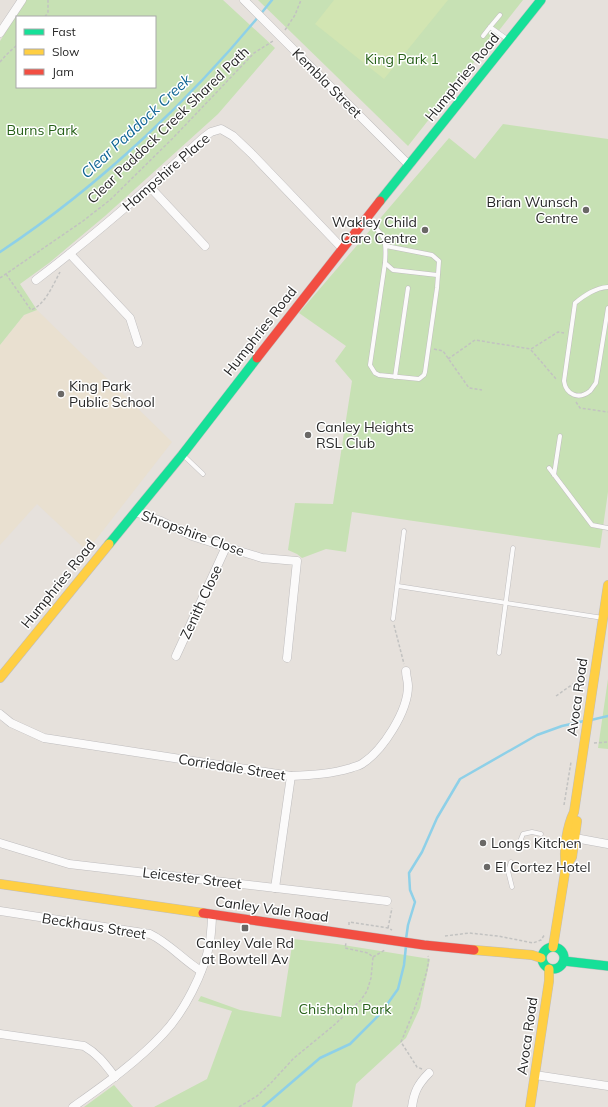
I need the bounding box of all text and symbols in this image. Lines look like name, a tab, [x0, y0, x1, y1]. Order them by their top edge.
legend	[16, 16, 156, 88]
text: Fast	[52, 24, 76, 39]
street label: Humphries Road	[421, 29, 503, 125]
street label: Clear Paddock Creek Shared Path	[84, 43, 252, 207]
text: Slow	[52, 44, 80, 59]
street label: Kembla Street	[288, 44, 366, 122]
park label: King Park 1	[365, 50, 439, 68]
text: Jam	[52, 64, 74, 79]
water label: Clear Paddock Creek	[77, 70, 195, 182]
park label: Burns Park	[7, 121, 78, 139]
street label: Hampshire Place	[119, 129, 213, 215]
place label: Brian Wunsch Centre	[487, 193, 578, 227]
marker: Brian Wunsch Centre	[581, 205, 591, 215]
place label: Wakley Child Care Centre	[332, 213, 417, 247]
marker: Wakley Child Care Centre	[420, 225, 430, 235]
street label: Humphries Road	[219, 283, 301, 379]
place label: King Park Public School	[69, 377, 155, 411]
marker: King Park Public School	[56, 389, 66, 399]
place label: Canley Heights RSL Club	[316, 418, 414, 452]
marker: Canley Heights RSL Club	[303, 430, 313, 440]
street label: Shropshire Close	[139, 506, 247, 560]
street label: Humphries Road	[17, 536, 99, 632]
street label: Zenith Close	[176, 562, 226, 642]
street label: Avoca Road	[563, 657, 591, 737]
street label: Corriedale Street	[177, 750, 287, 784]
place label: Longs Kitchen	[491, 834, 582, 852]
marker: Longs Kitchen	[478, 838, 488, 848]
place label: El Cortez Hotel	[495, 858, 591, 876]
marker: El Cortez Hotel	[482, 862, 492, 872]
street label: Leicester Street	[141, 863, 243, 893]
street label: Canley Vale Road	[214, 892, 330, 926]
street label: Beckhaus Street	[41, 909, 147, 943]
marker: Canley Vale Rd at Bowtell Av	[240, 923, 250, 933]
place label: Canley Vale Rd at Bowtell Av	[196, 934, 294, 968]
street label: Avoca Road	[513, 996, 541, 1076]
park label: Chisholm Park	[298, 1000, 392, 1018]

